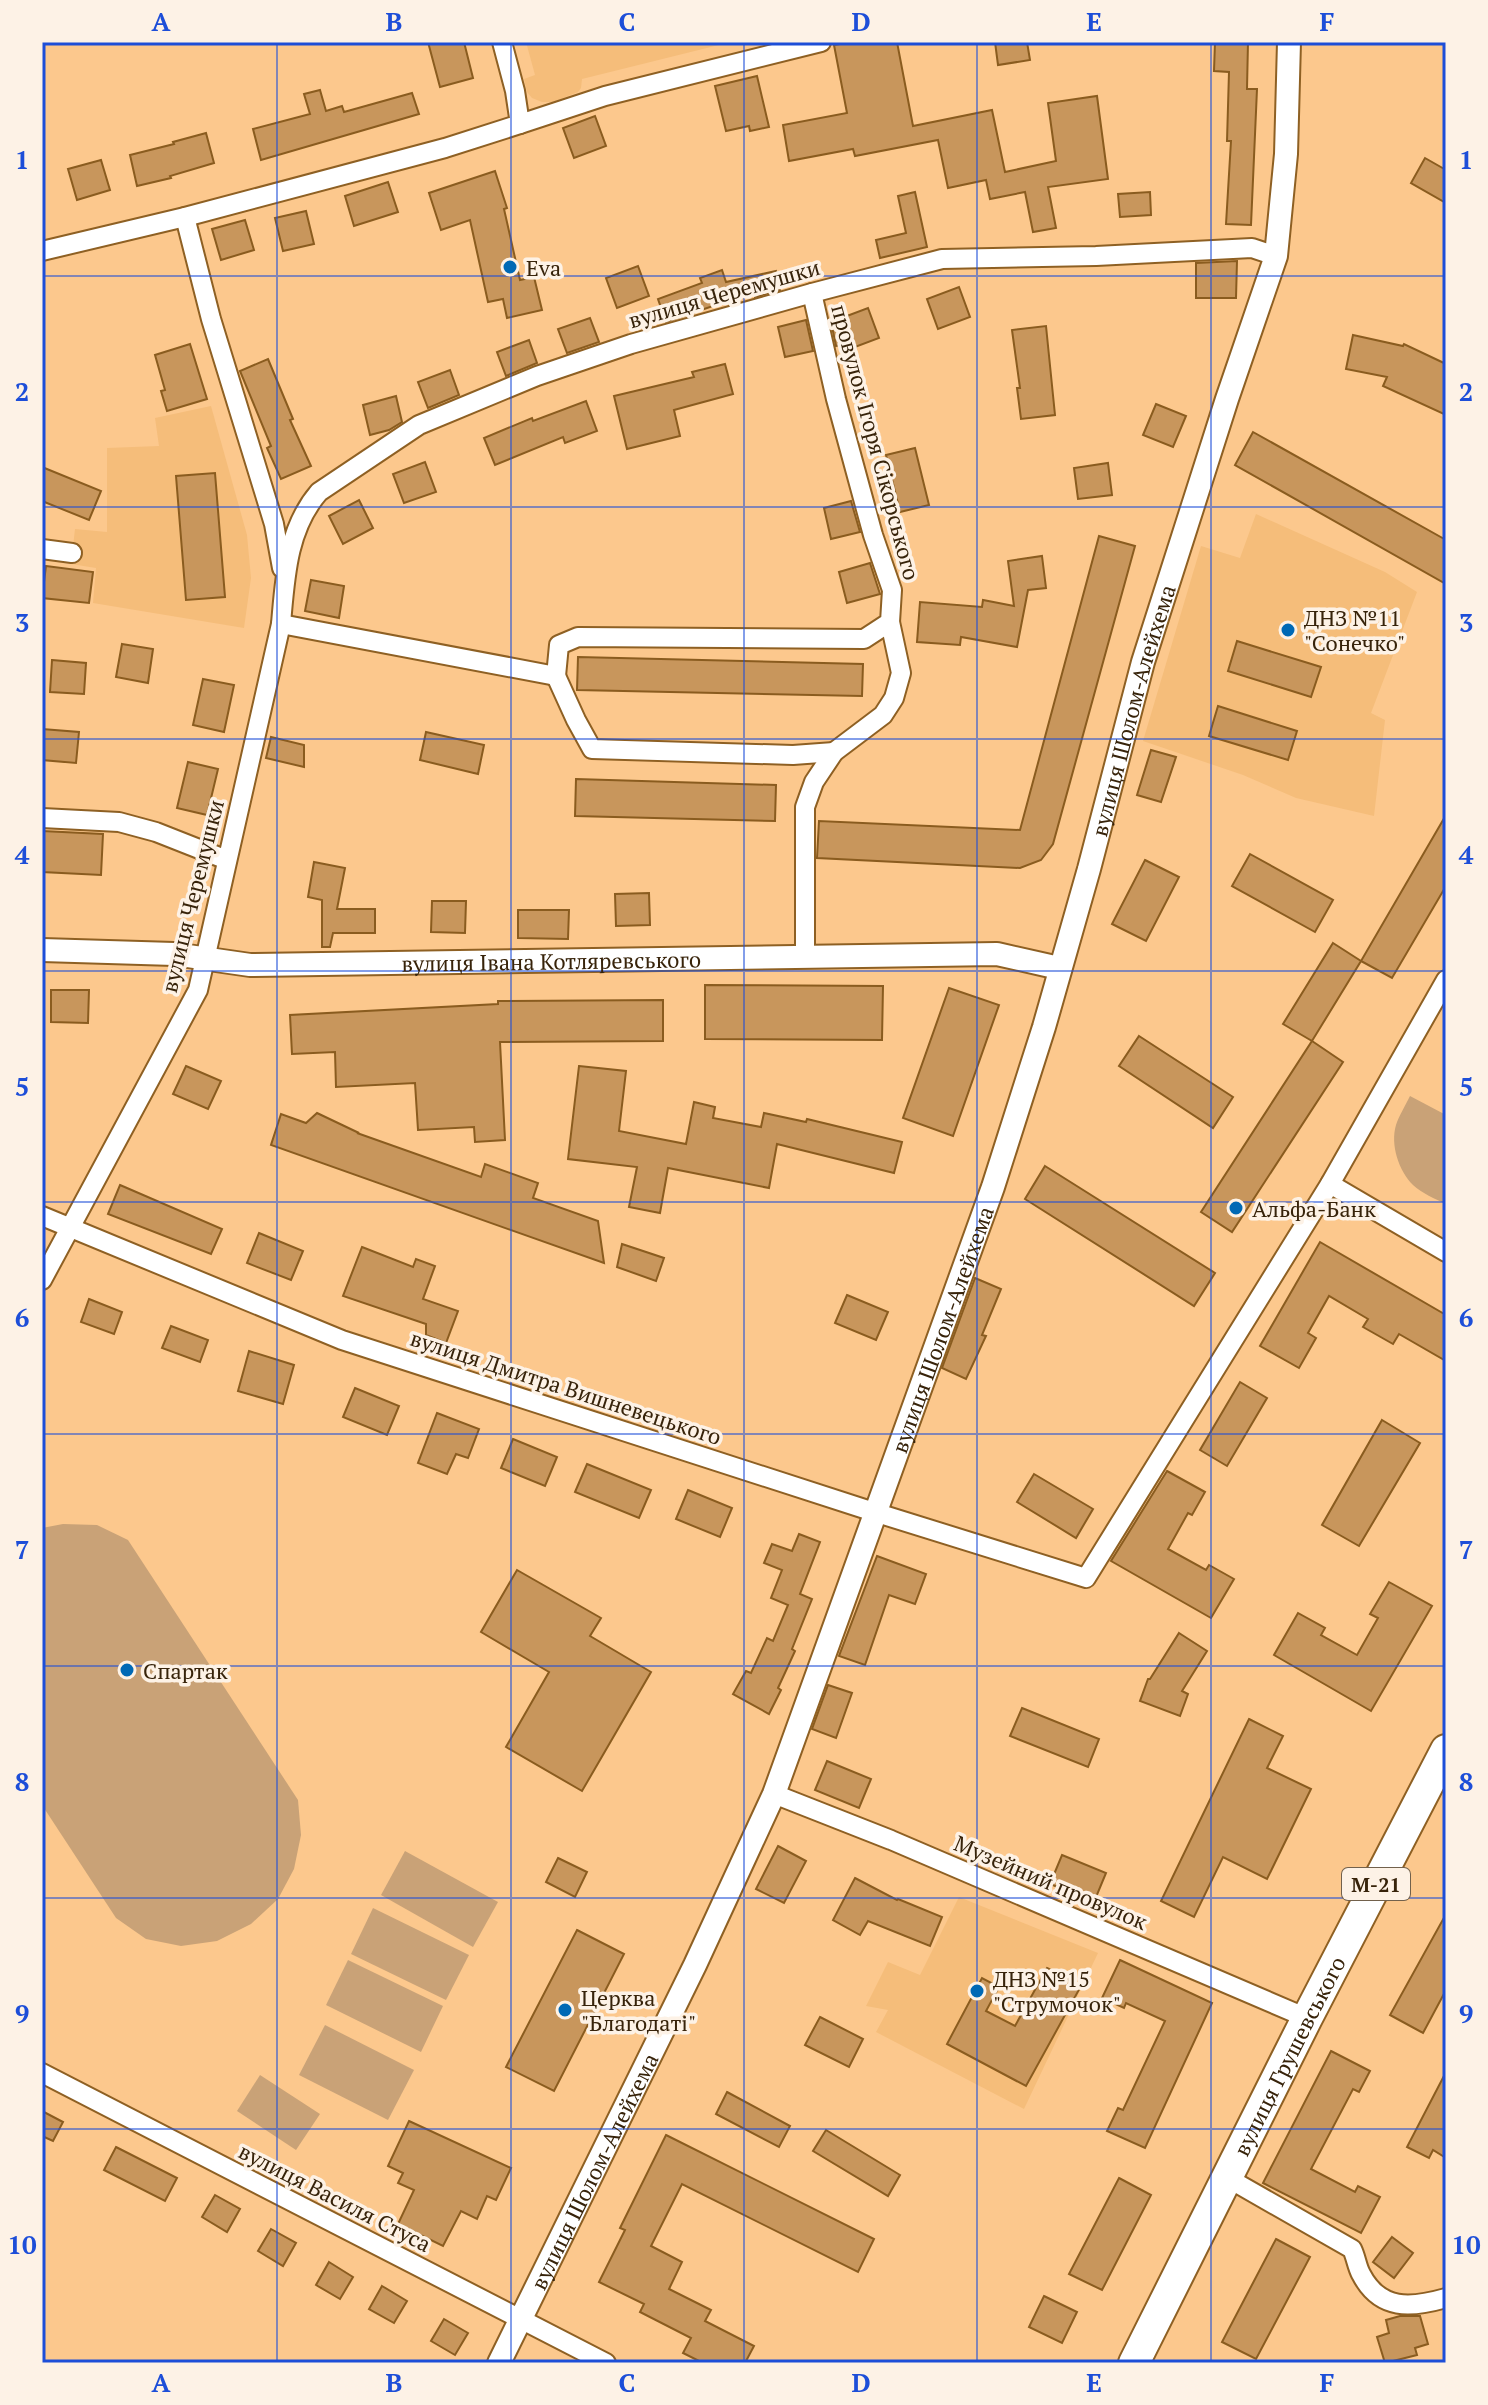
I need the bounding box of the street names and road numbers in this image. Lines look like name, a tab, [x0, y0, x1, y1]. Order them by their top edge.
street label: вулиця Черемушки	[625, 252, 823, 334]
street label: провулок Ігоря Сікорського	[825, 301, 927, 583]
street label: вулиця Шолом-Алейхема	[1084, 581, 1181, 839]
street label: вулиця Черемушки	[154, 797, 230, 995]
street label: вулиця Івана Котляревського	[401, 944, 701, 977]
street label: вулиця Шолом-Алейхема	[884, 1202, 999, 1457]
street label: вулиця Дмитра Вишневецького	[407, 1323, 725, 1451]
street label: Музейний провулок	[950, 1828, 1152, 1936]
road number: М-21	[1342, 1868, 1410, 1900]
street label: вулиця Грушевського	[1226, 1951, 1351, 2160]
street label: вулиця Шолом-Алейхема	[523, 2048, 664, 2294]
street label: вулиця Василя Стуса	[234, 2136, 436, 2258]

